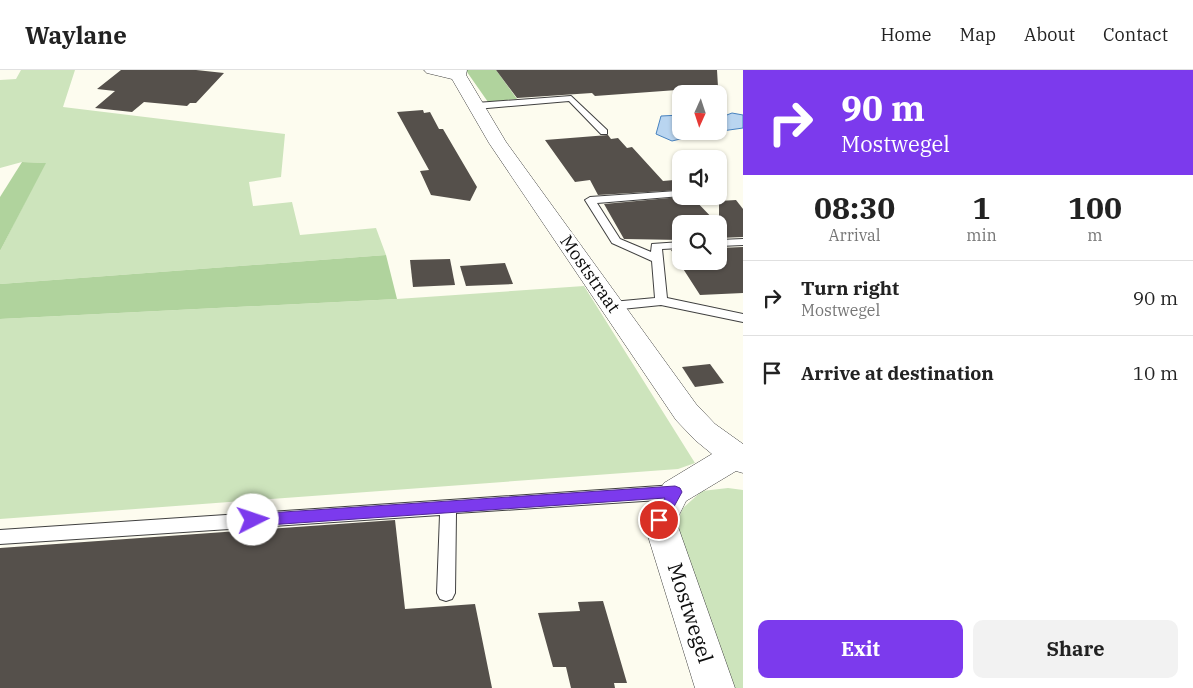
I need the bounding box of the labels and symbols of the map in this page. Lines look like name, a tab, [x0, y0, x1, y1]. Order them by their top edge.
north arrow	[672, 85, 728, 140]
street label: Moststraat	[555, 230, 626, 317]
position arrow	[226, 493, 278, 545]
pin	[638, 499, 680, 541]
street label: Mostwegel	[662, 559, 720, 666]

